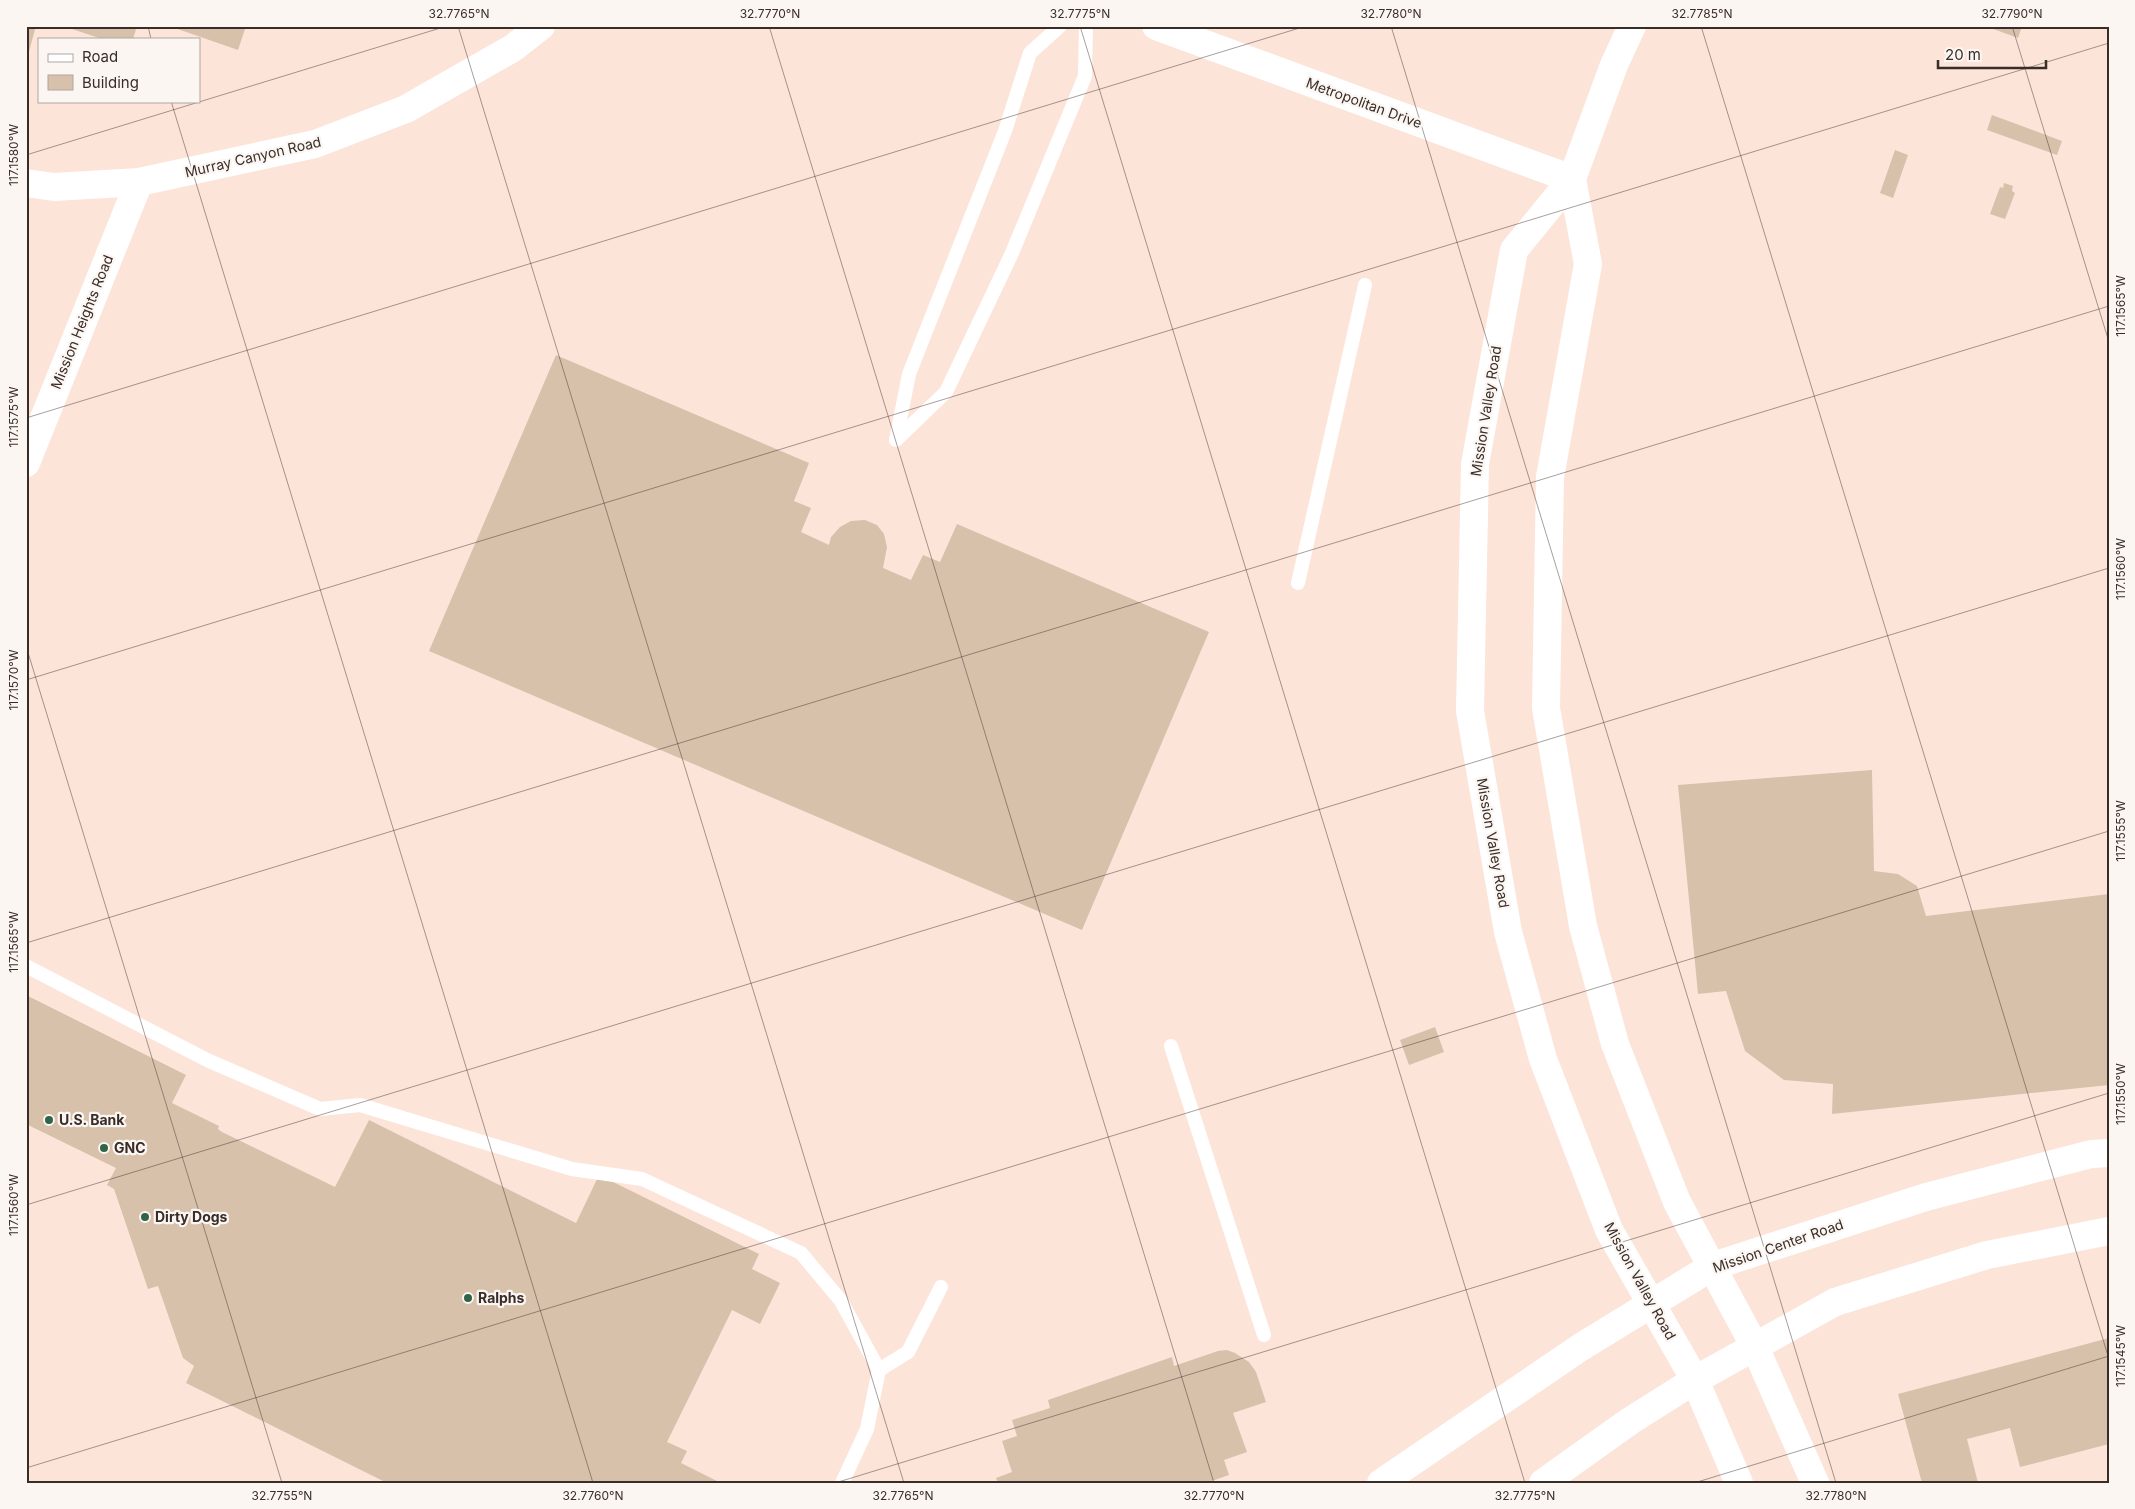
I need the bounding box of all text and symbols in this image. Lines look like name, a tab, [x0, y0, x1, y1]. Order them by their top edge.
text: 32.7765°N	[429, 6, 489, 21]
text: 32.7770°N	[740, 6, 800, 21]
text: 32.7775°N	[1050, 6, 1110, 21]
text: 32.7780°N	[1360, 6, 1422, 21]
text: 32.7785°N	[1672, 6, 1732, 21]
text: 32.7790°N	[1981, 6, 2043, 21]
legend	[38, 38, 200, 102]
scale bar	[1938, 38, 2045, 70]
text: 20 m	[1945, 45, 1981, 64]
text: Road	[82, 47, 118, 66]
text: Building	[82, 73, 139, 92]
street label: Metropolitan Drive	[1304, 74, 1424, 131]
text: 117.1580°W	[6, 124, 21, 186]
street label: Murray Canyon Road	[183, 133, 323, 180]
street label: Mission Heights Road	[47, 252, 116, 391]
text: 117.1565°W	[2113, 275, 2128, 337]
street label: Mission Valley Road	[1467, 344, 1504, 477]
text: 117.1575°W	[6, 386, 21, 447]
text: 117.1560°W	[2113, 538, 2128, 600]
text: 117.1570°W	[6, 649, 21, 711]
street label: Mission Valley Road	[1474, 777, 1513, 909]
text: 117.1555°W	[2113, 800, 2128, 862]
text: 117.1565°W	[6, 911, 21, 973]
text: 117.1550°W	[2113, 1063, 2128, 1125]
place label: U.S. Bank	[59, 1111, 125, 1128]
marker: U.S. Bank	[43, 1114, 55, 1126]
place label: GNC	[114, 1139, 146, 1156]
marker: GNC	[98, 1142, 110, 1154]
text: 117.1560°W	[6, 1174, 21, 1236]
place label: Dirty Dogs	[155, 1208, 228, 1225]
marker: Dirty Dogs	[139, 1211, 151, 1223]
street label: Mission Center Road	[1710, 1215, 1845, 1276]
street label: Mission Valley Road	[1601, 1219, 1680, 1343]
place label: Ralphs	[478, 1289, 525, 1306]
marker: Ralphs	[462, 1292, 474, 1304]
text: 117.1545°W	[2113, 1325, 2128, 1387]
text: 32.7755°N	[252, 1488, 312, 1503]
text: 32.7760°N	[562, 1488, 624, 1503]
text: 32.7765°N	[873, 1488, 933, 1503]
text: 32.7770°N	[1184, 1488, 1244, 1503]
text: 32.7775°N	[1495, 1488, 1555, 1503]
text: 32.7780°N	[1805, 1488, 1867, 1503]

